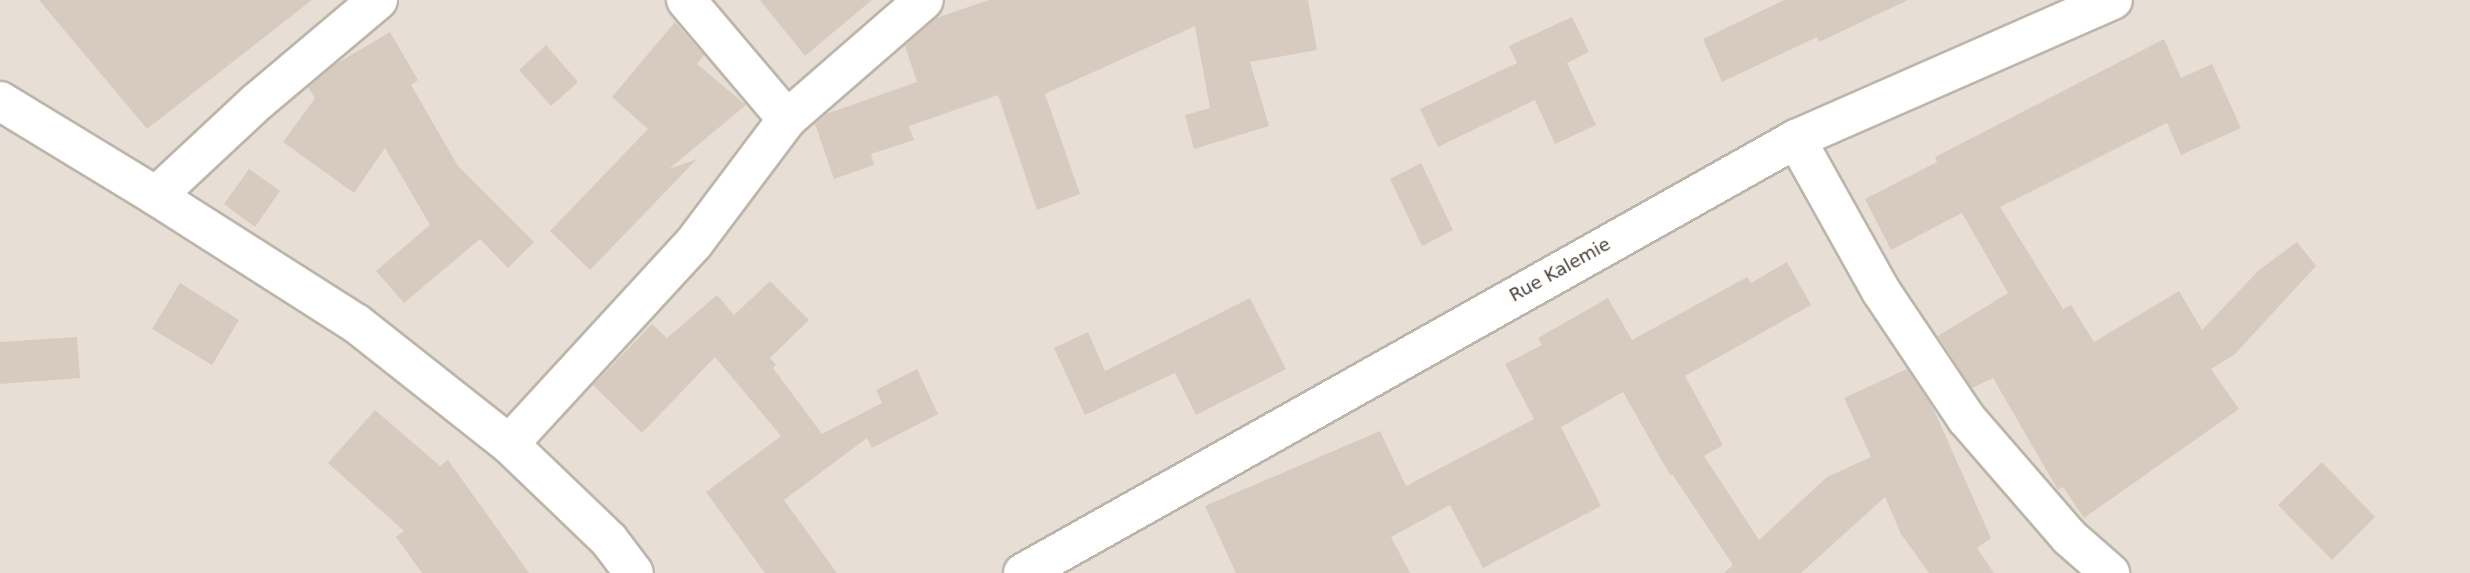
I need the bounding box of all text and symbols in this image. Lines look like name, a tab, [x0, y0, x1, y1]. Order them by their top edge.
street label: Rue Kalemie	[1506, 233, 1614, 307]

